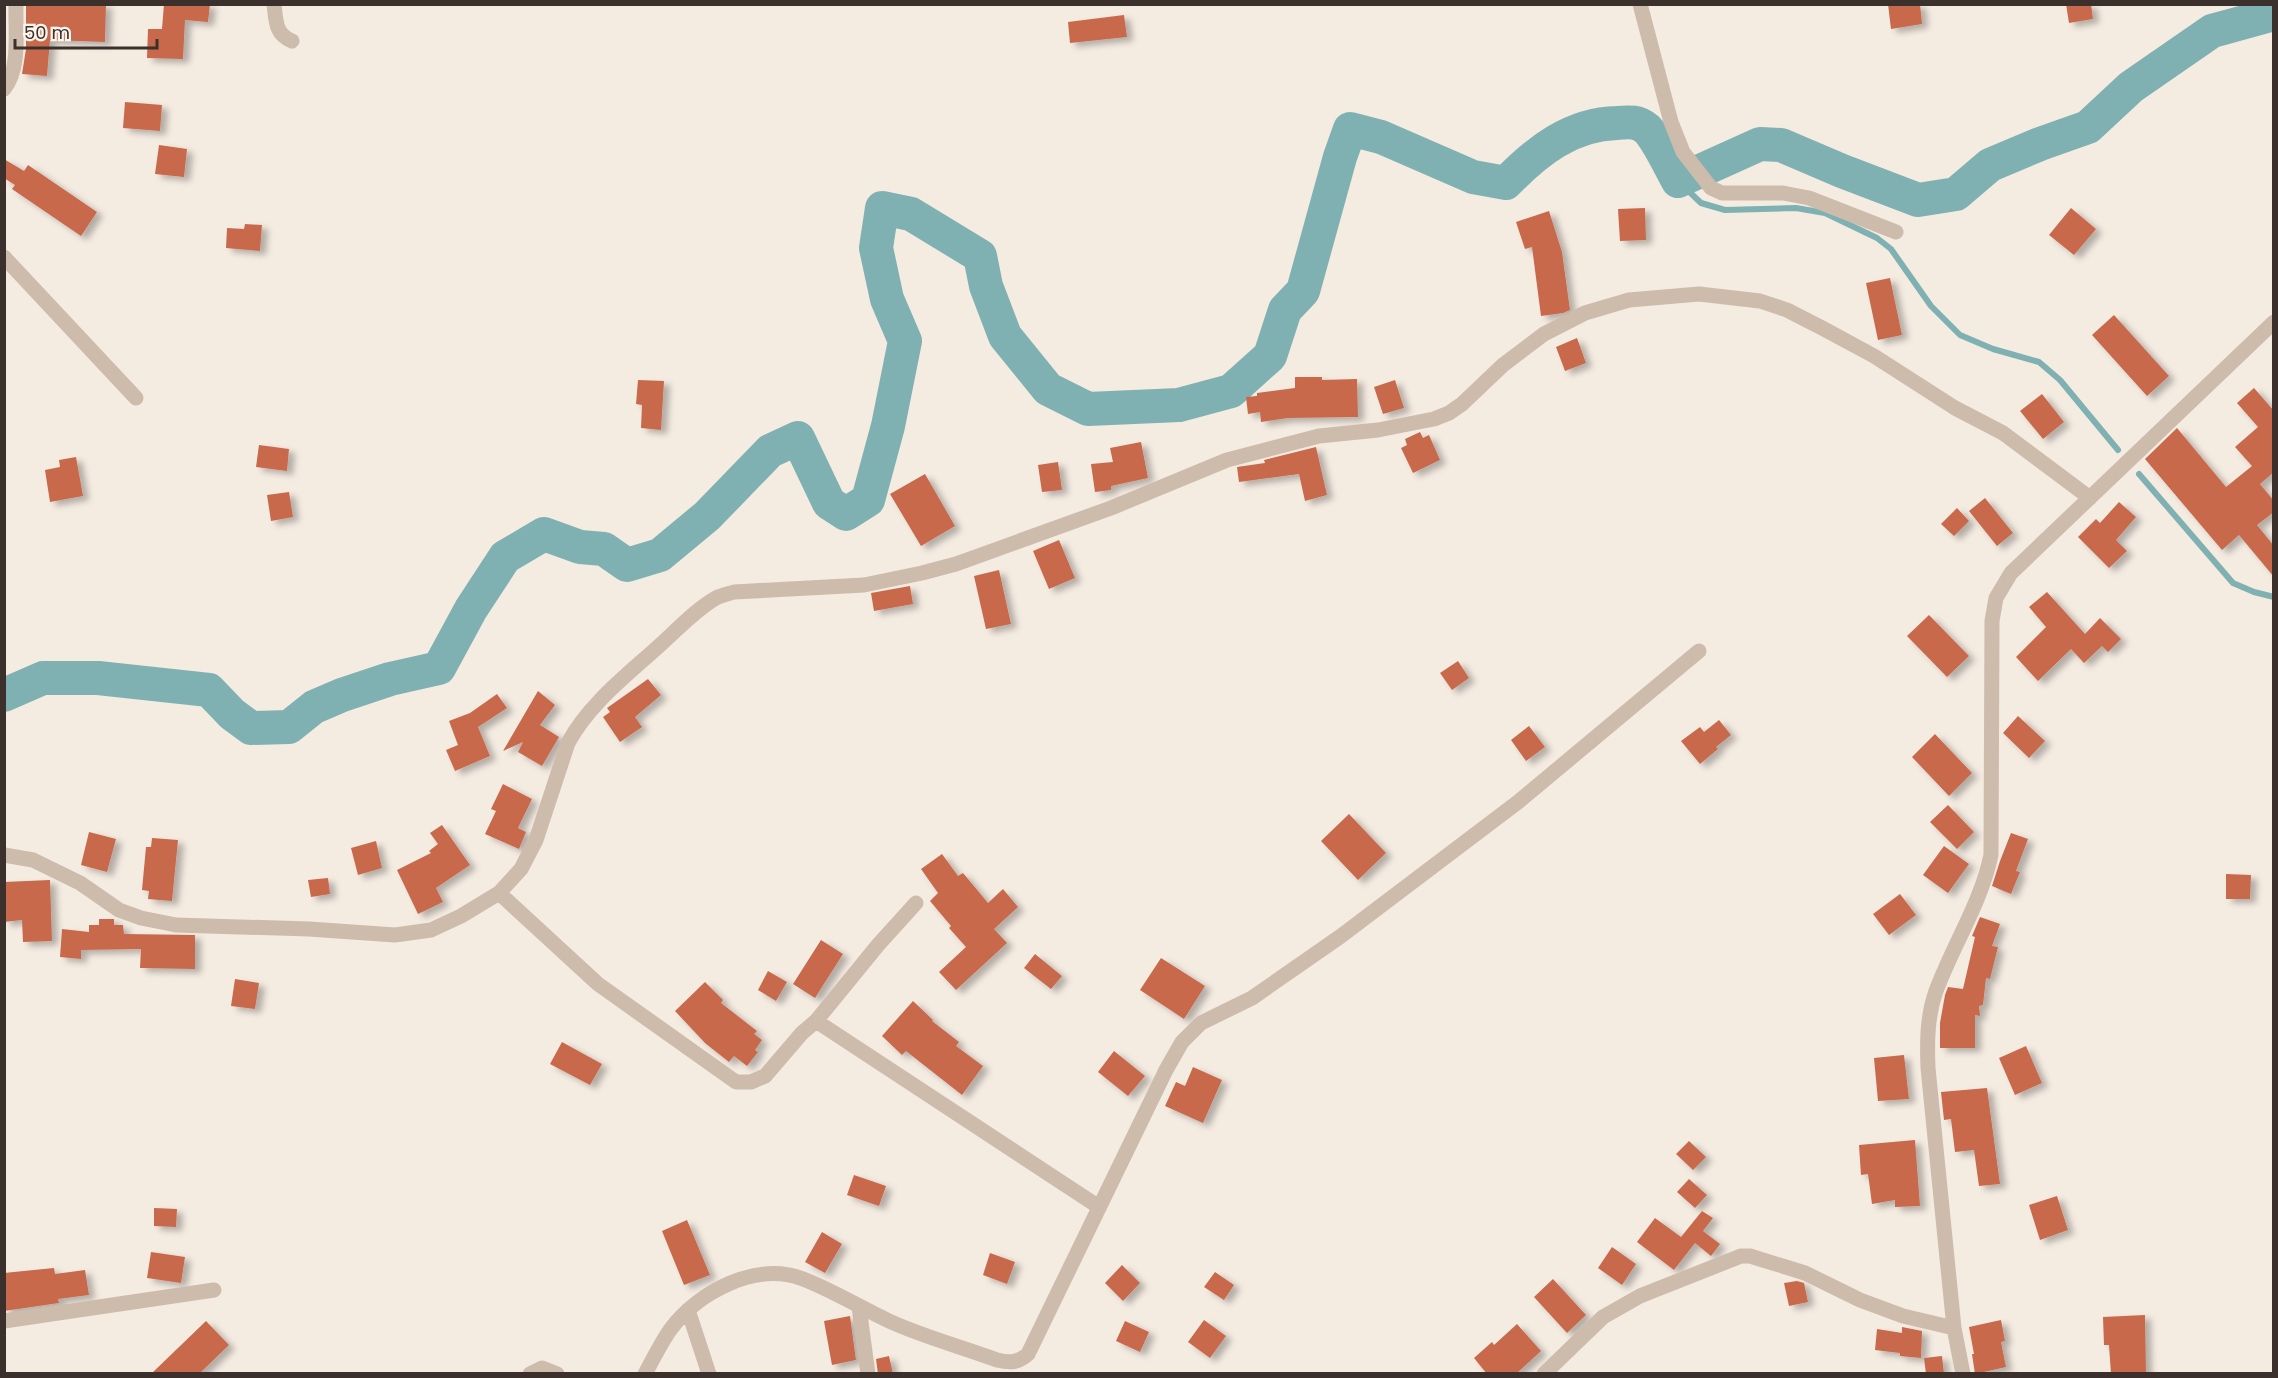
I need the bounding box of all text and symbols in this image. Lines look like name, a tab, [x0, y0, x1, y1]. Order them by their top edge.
scale bar	[15, 12, 158, 50]
text: 50 m	[24, 20, 70, 45]

